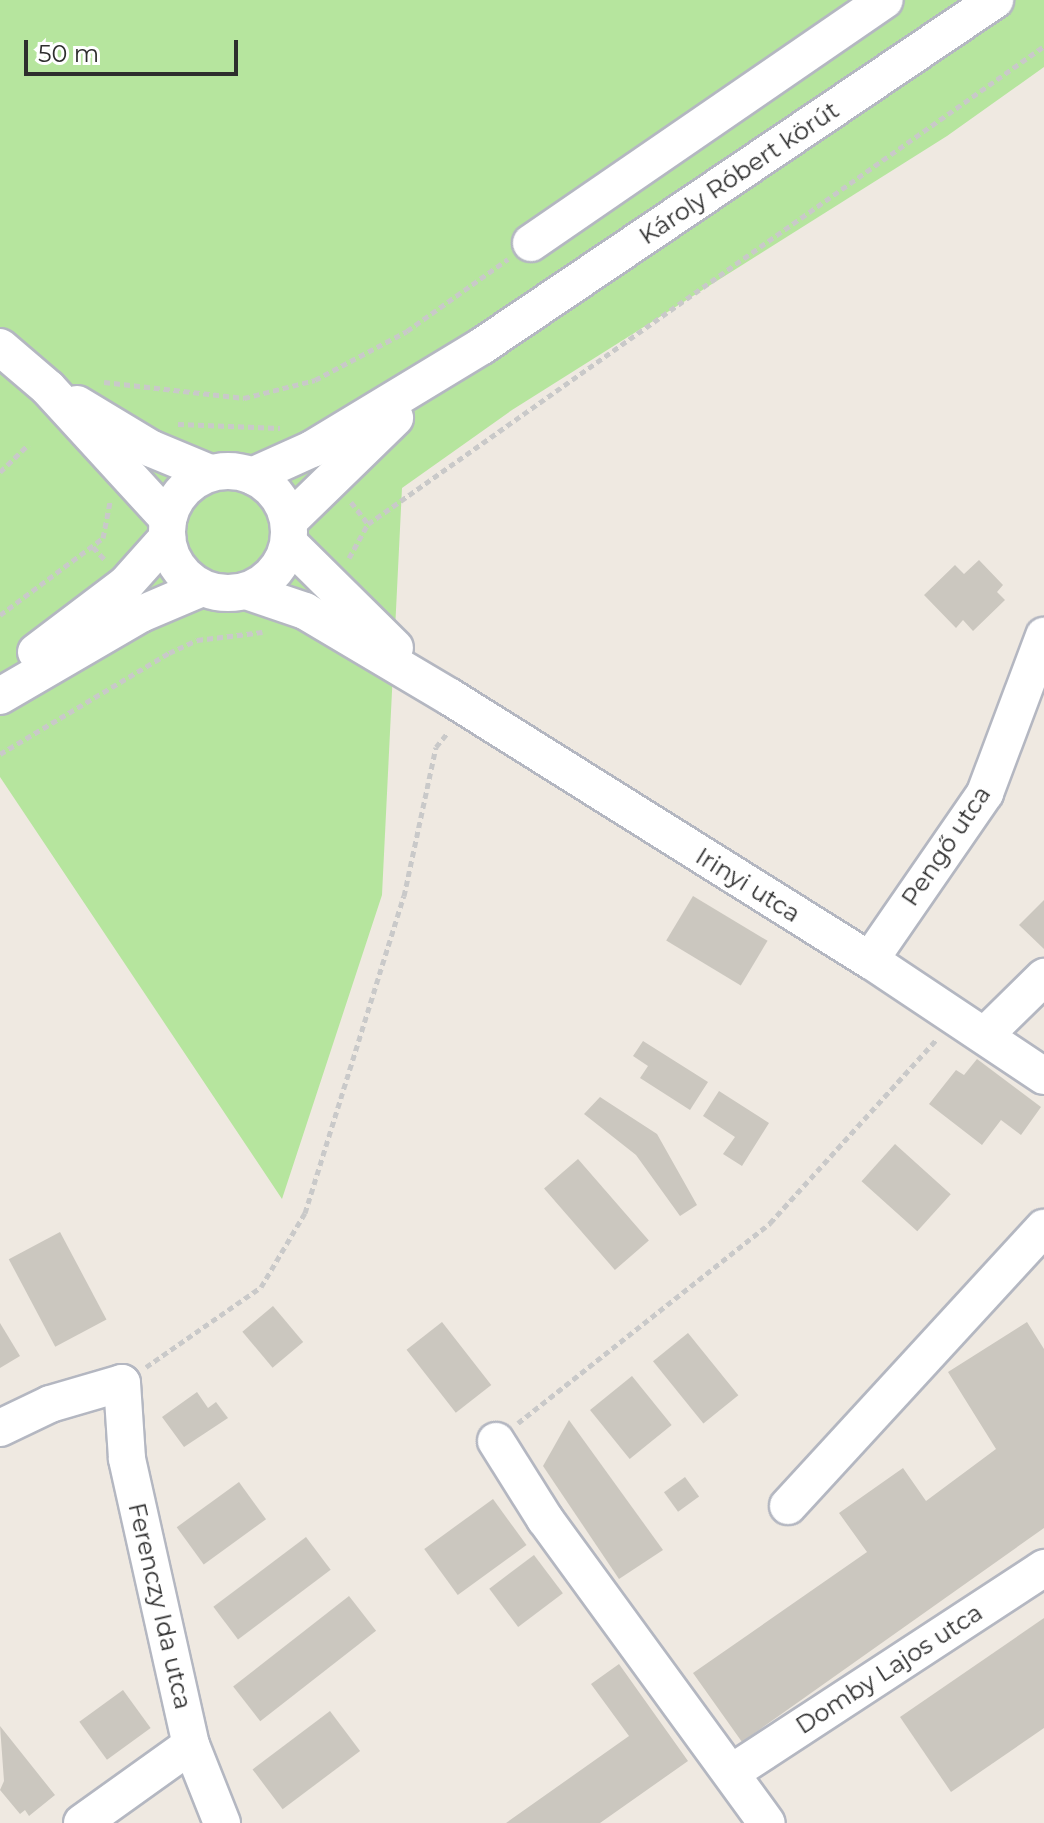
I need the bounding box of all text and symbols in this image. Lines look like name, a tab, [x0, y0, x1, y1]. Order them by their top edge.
scale bar	[28, 24, 242, 74]
text: 50 m	[38, 39, 99, 68]
street label: Károly Róbert körút	[634, 96, 844, 250]
street label: Pengő utca	[895, 781, 997, 911]
street label: Irinyi utca	[690, 842, 806, 928]
street label: Ferenczy Ida utca	[122, 1500, 198, 1712]
street label: Domby Lajos utca	[790, 1598, 988, 1740]

